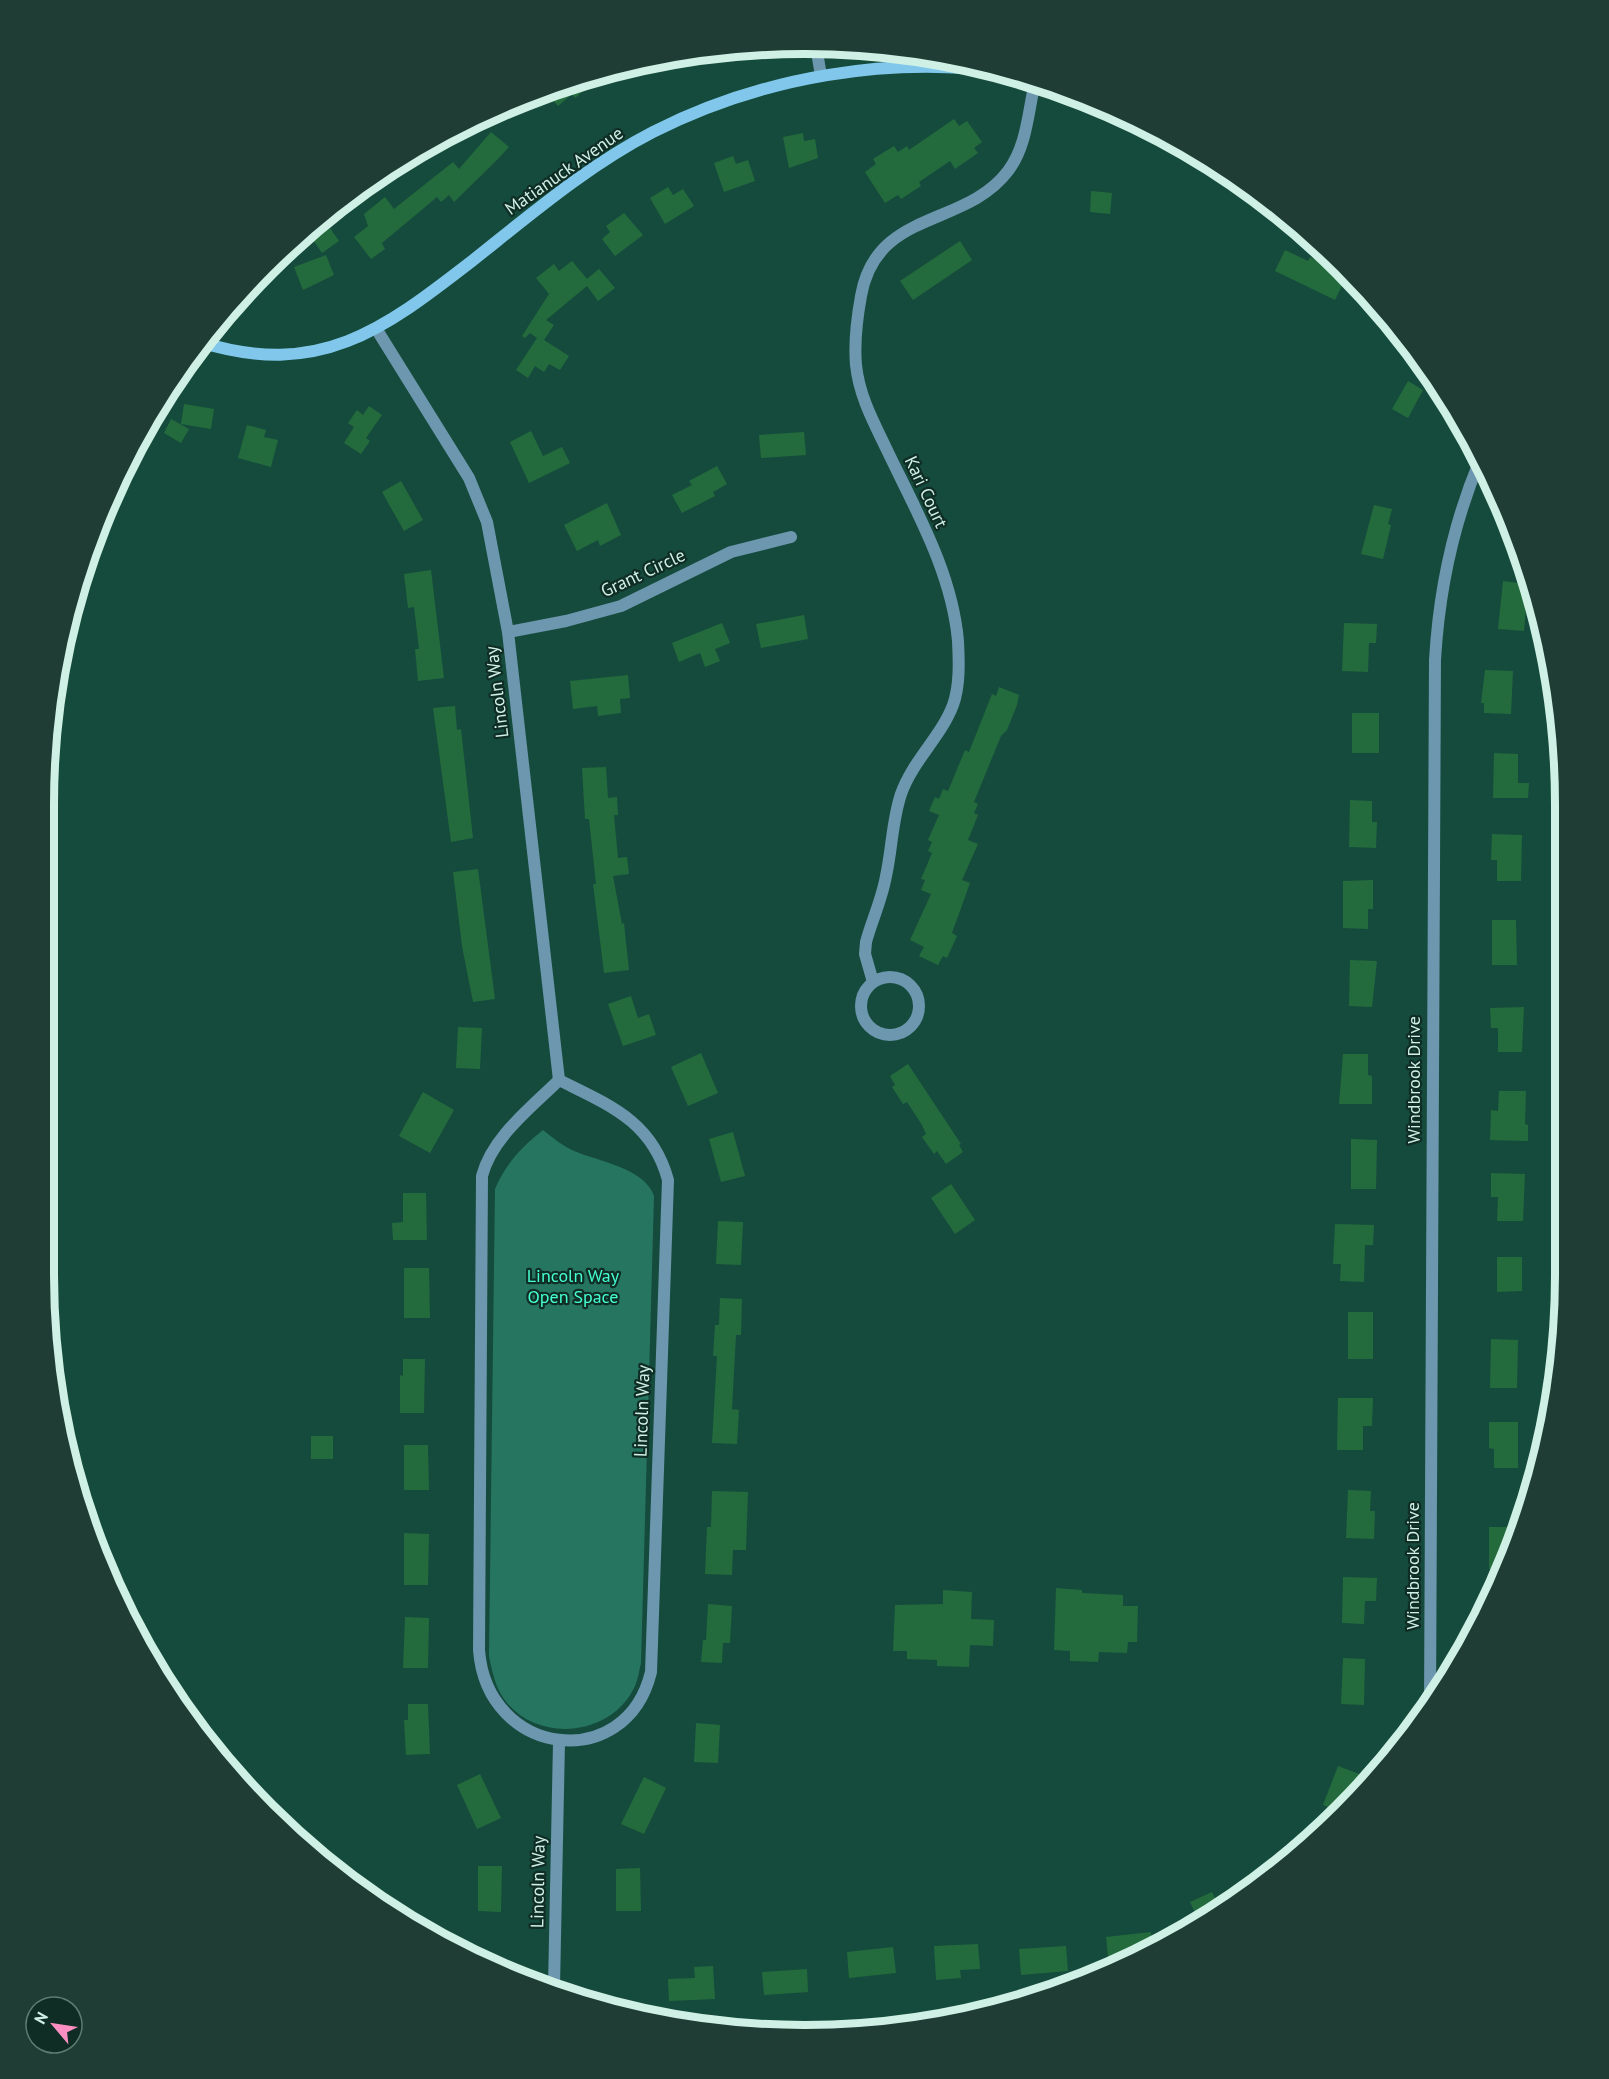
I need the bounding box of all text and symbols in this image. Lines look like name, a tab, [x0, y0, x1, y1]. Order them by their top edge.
street label: Matianuck Avenue	[500, 121, 627, 220]
street label: Kari Court	[900, 452, 953, 532]
street label: Grant Circle	[597, 543, 689, 602]
street label: Lincoln Way	[479, 644, 514, 739]
street label: Windbrook Drive	[1402, 1016, 1425, 1144]
park label: Lincoln Way Open Space	[527, 1264, 620, 1308]
street label: Lincoln Way	[628, 1364, 655, 1458]
street label: Windbrook Drive	[1401, 1502, 1424, 1630]
street label: Lincoln Way	[525, 1835, 550, 1928]
north arrow	[24, 1995, 84, 2055]
text: N	[30, 2008, 52, 2027]

